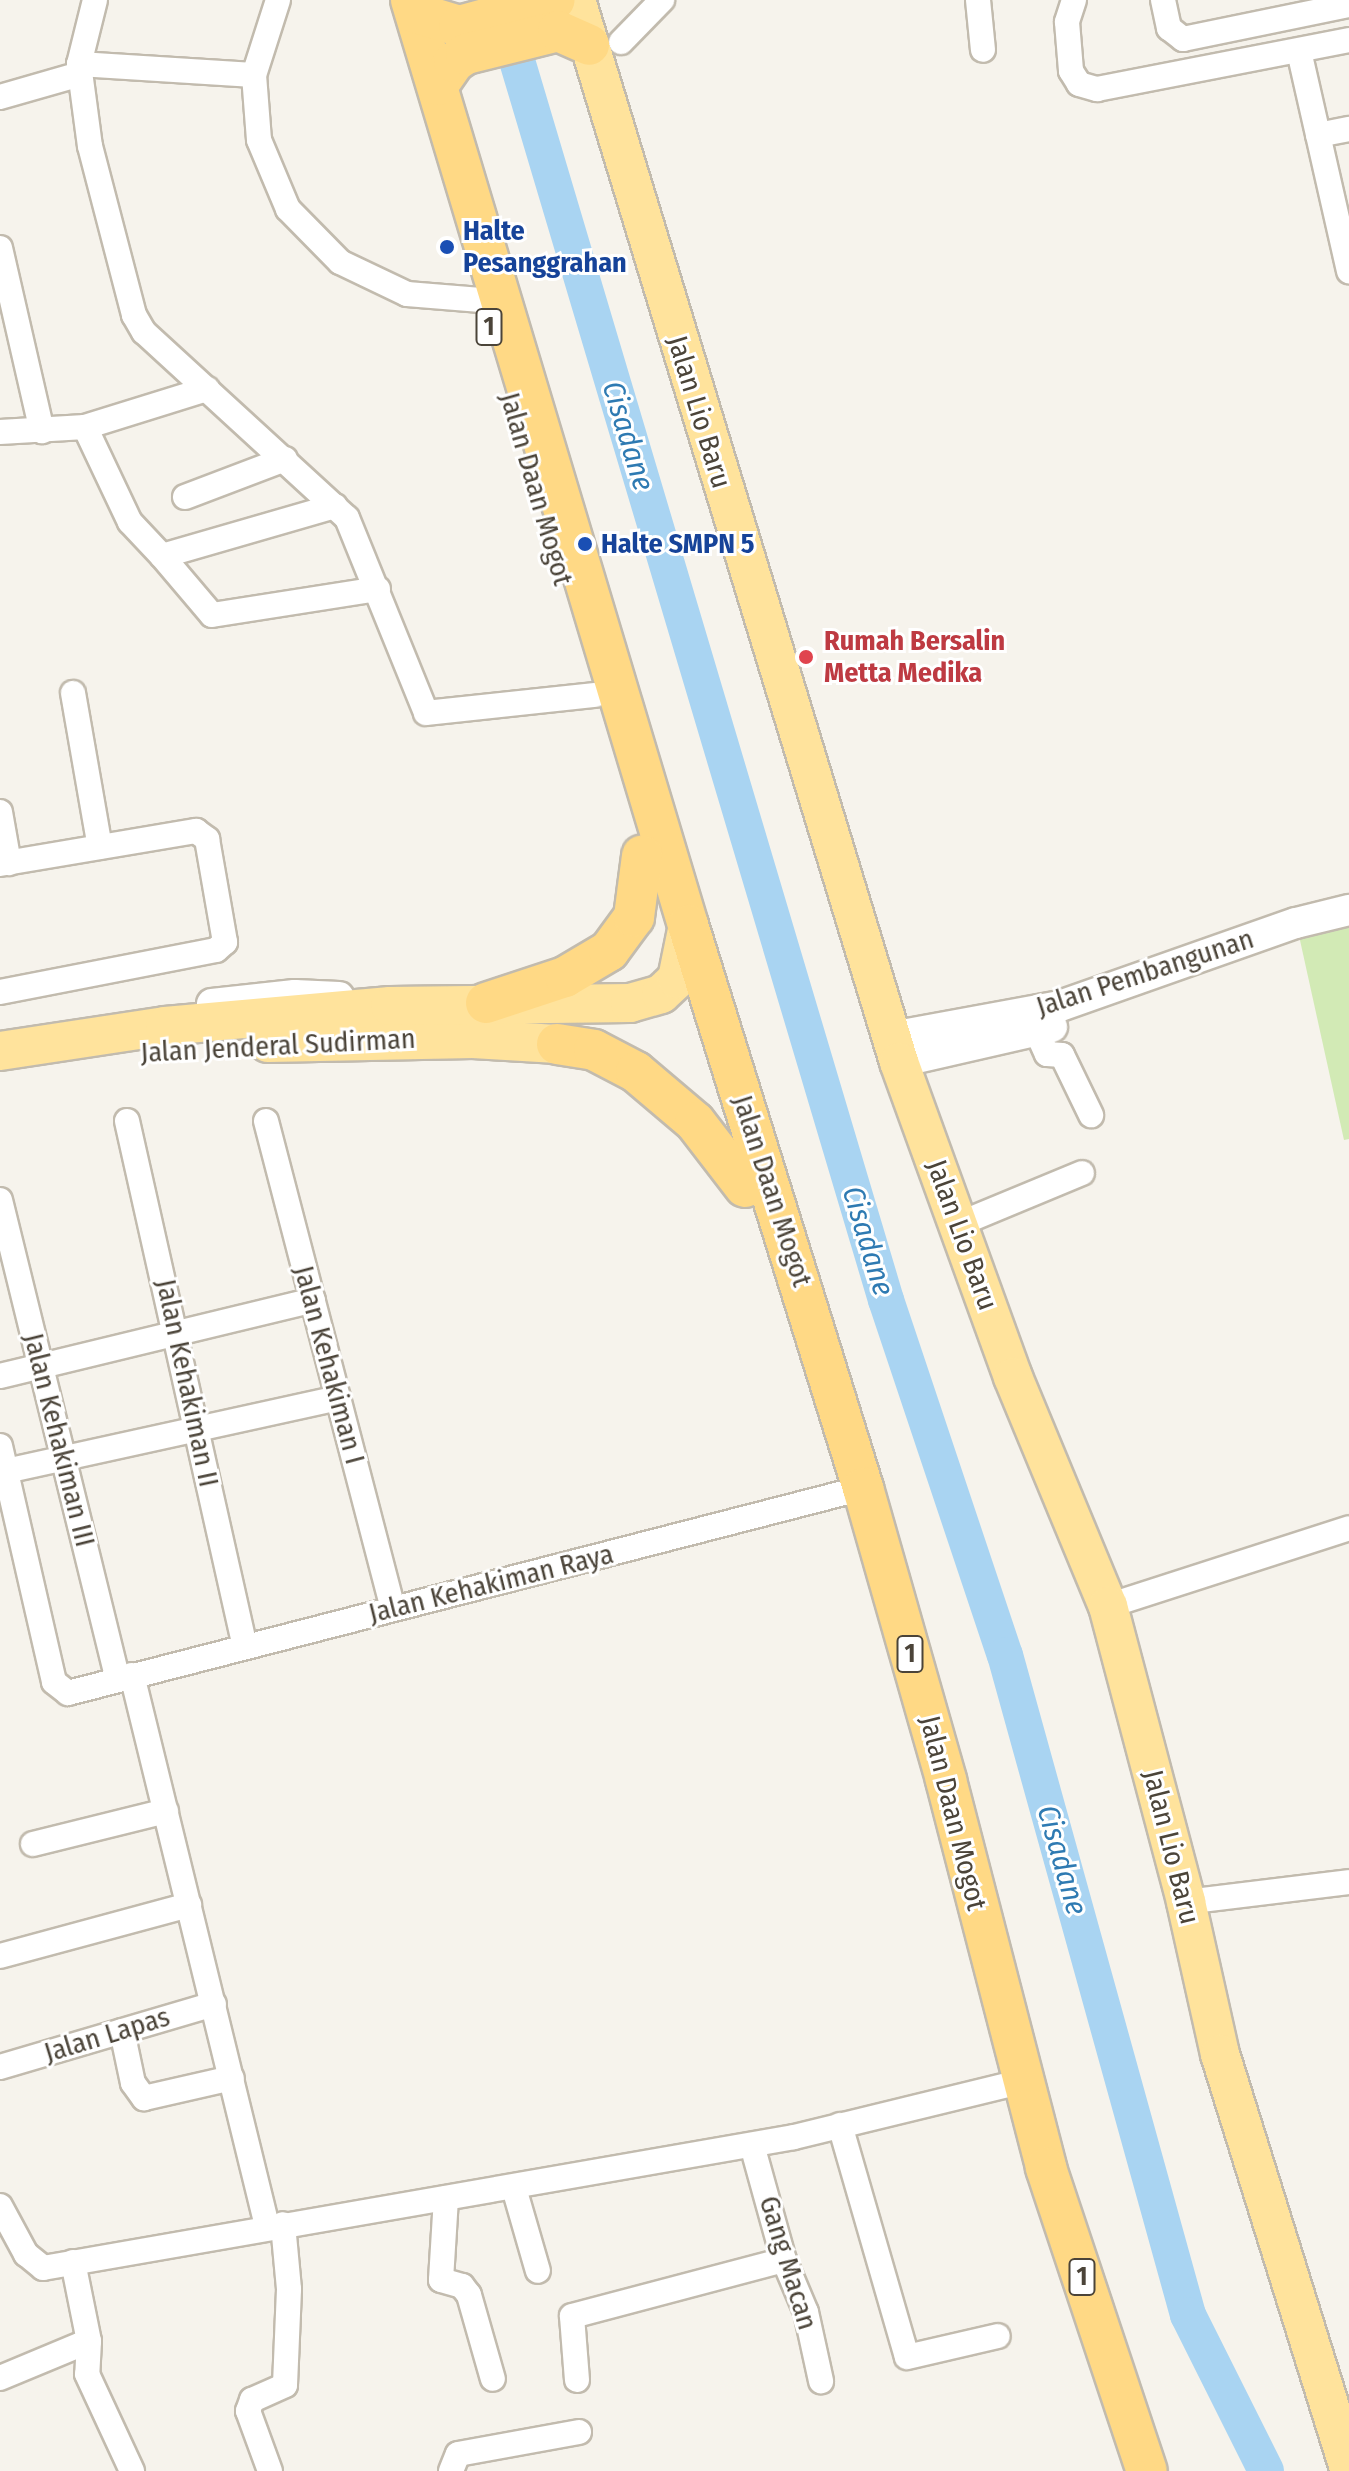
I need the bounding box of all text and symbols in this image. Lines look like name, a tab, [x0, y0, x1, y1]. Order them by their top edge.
place label: Halte Pesanggrahan	[463, 214, 627, 280]
marker: Halte Pesanggrahan	[438, 238, 456, 256]
road number: 1	[475, 305, 503, 349]
street label: Jalan Lio Baru	[660, 332, 738, 492]
water label: Cisadane	[594, 377, 662, 495]
street label: Jalan Daan Mogot	[492, 389, 580, 589]
place label: Halte SMPN 5	[601, 527, 754, 561]
marker: Halte SMPN 5	[576, 535, 594, 553]
place label: Rumah Bersalin Metta Medika	[824, 624, 1005, 690]
marker: Rumah Bersalin Metta Medika	[795, 646, 817, 668]
street label: Jalan Pembangunan	[1032, 922, 1258, 1024]
street label: Jalan Jenderal Sudirman	[140, 1022, 416, 1070]
street label: Jalan Daan Mogot	[725, 1091, 819, 1291]
street label: Jalan Lio Baru	[919, 1155, 1005, 1315]
water label: Cisadane	[834, 1182, 902, 1300]
street label: Jalan Kehakiman I	[286, 1262, 372, 1468]
street label: Jalan Kehakiman II	[149, 1276, 225, 1490]
street label: Jalan Kehakiman III	[16, 1330, 102, 1550]
street label: Jalan Kehakiman Raya	[365, 1537, 617, 1631]
road number: 1	[896, 1632, 924, 1676]
street label: Jalan Daan Mogot	[913, 1712, 993, 1914]
street label: Jalan Lio Baru	[1136, 1766, 1206, 1928]
water label: Cisadane	[1029, 1801, 1095, 1919]
street label: Jalan Lapas	[40, 2000, 174, 2070]
street label: Gang Macan	[752, 2192, 824, 2334]
road number: 1	[1068, 2255, 1096, 2299]

